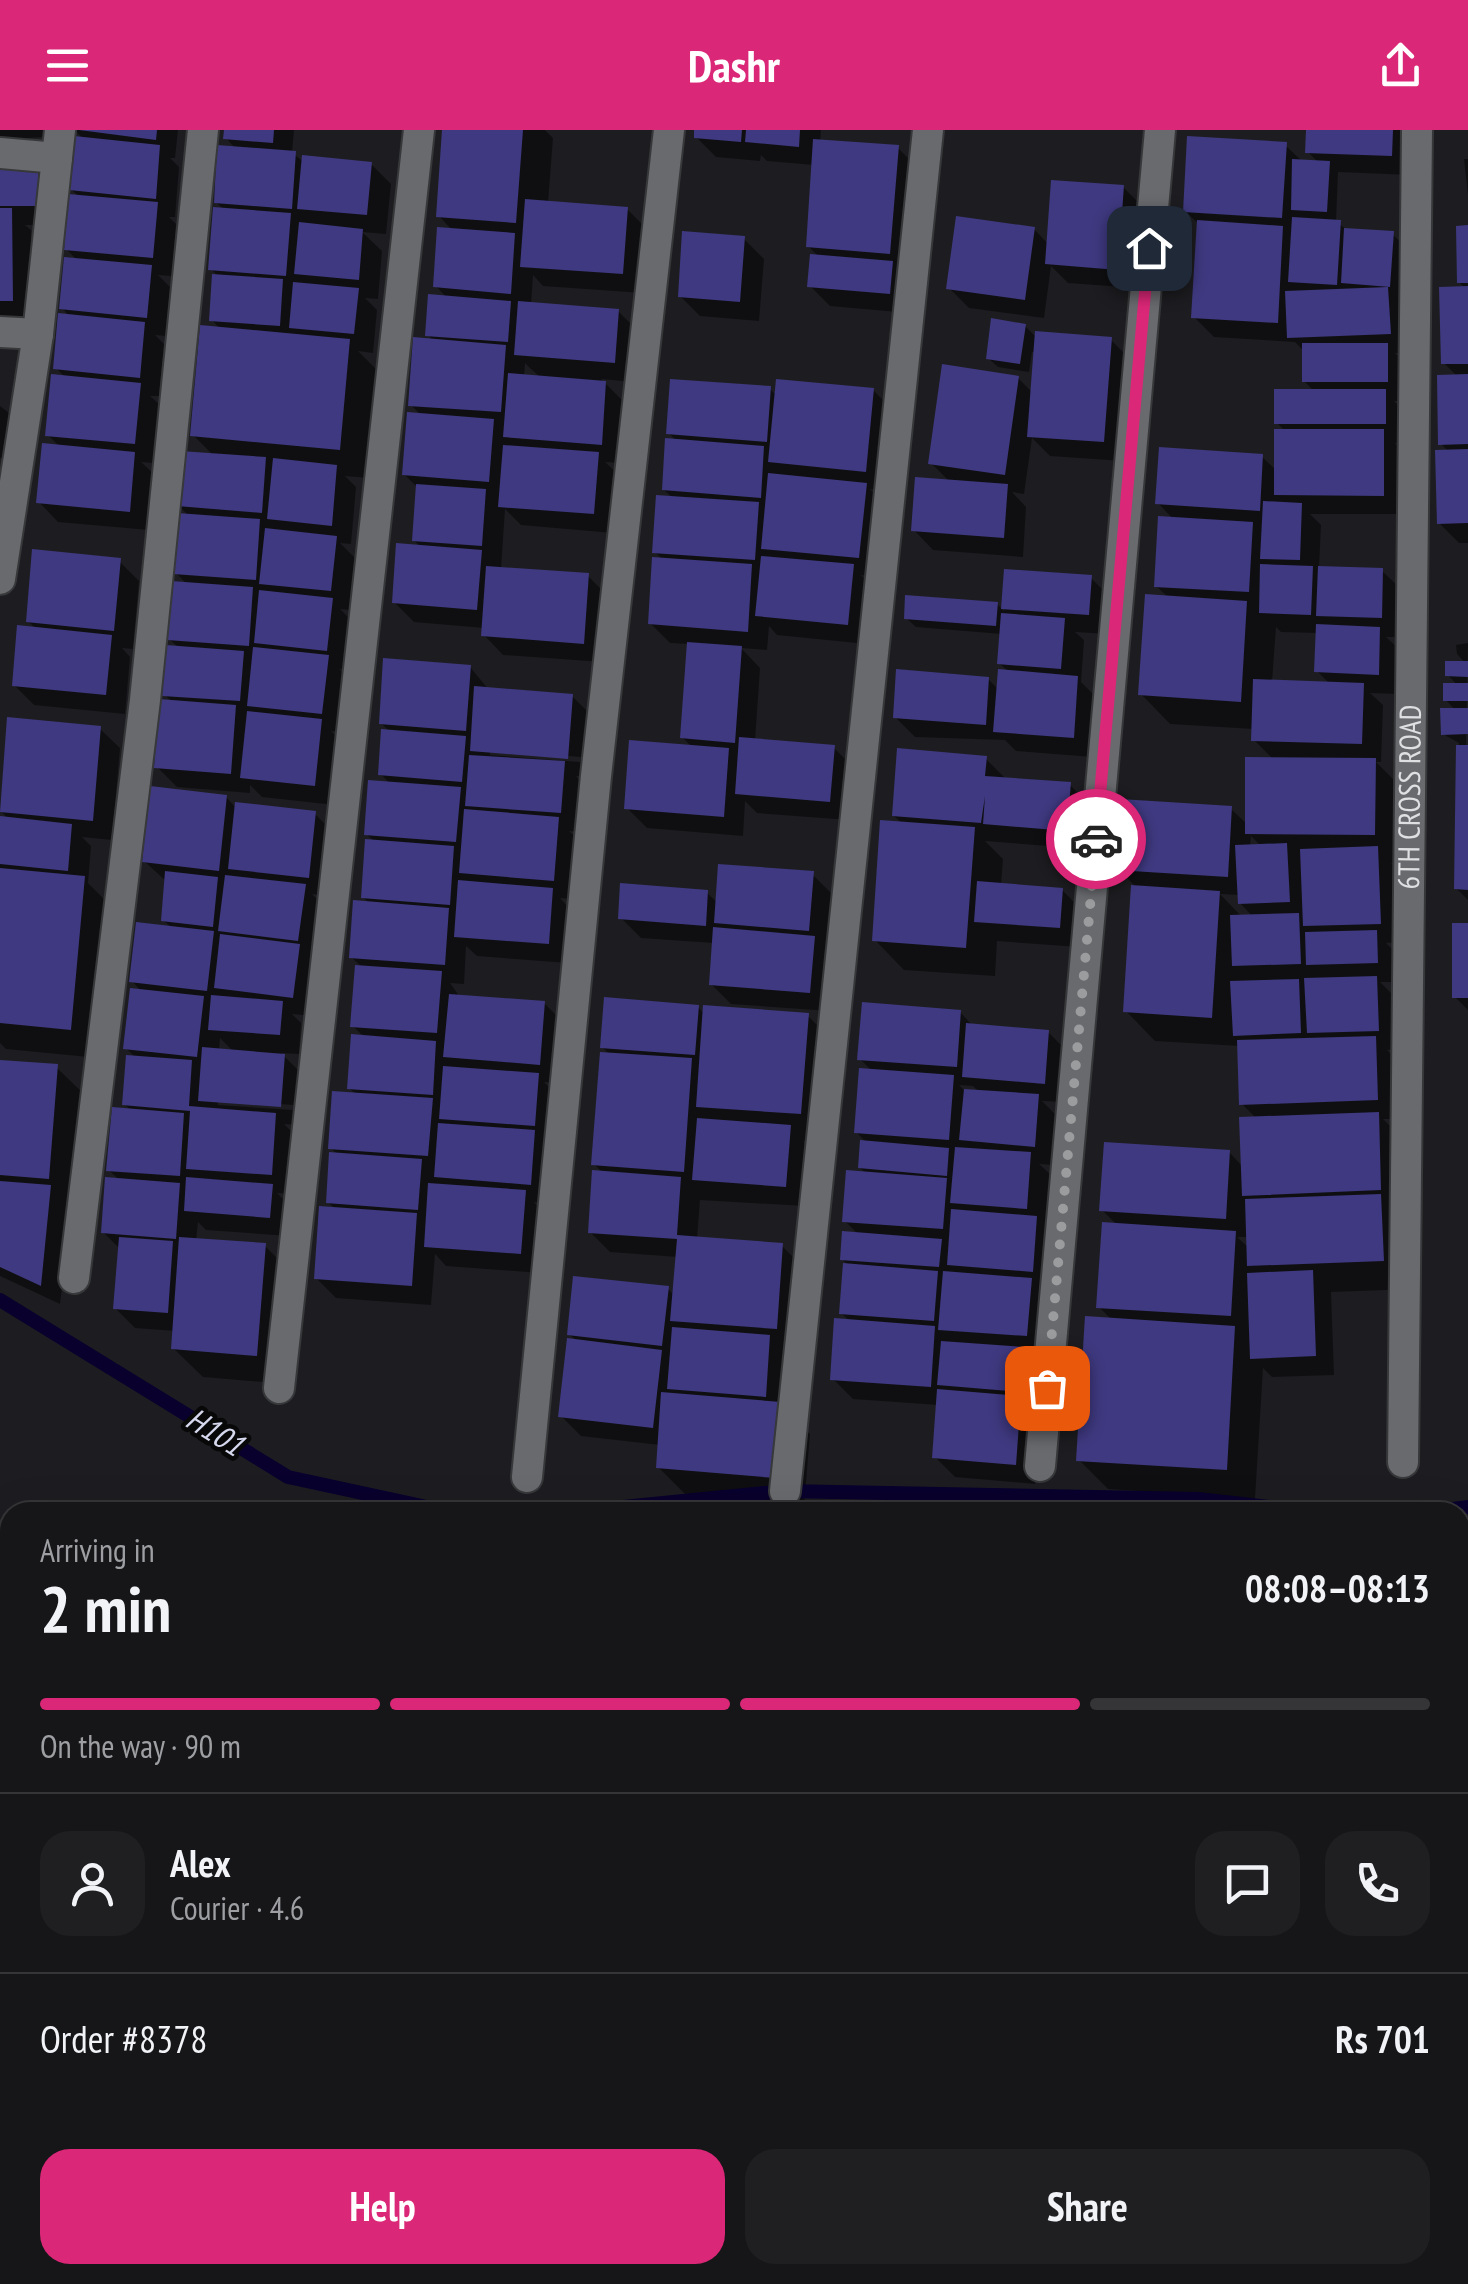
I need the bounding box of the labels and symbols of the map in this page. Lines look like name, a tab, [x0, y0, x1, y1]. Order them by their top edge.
pin	[1107, 206, 1192, 291]
street label: 6TH CROSS ROAD	[1388, 705, 1429, 890]
courier	[1046, 789, 1146, 889]
pin	[1005, 1346, 1090, 1431]
water label: H101	[179, 1397, 253, 1465]

